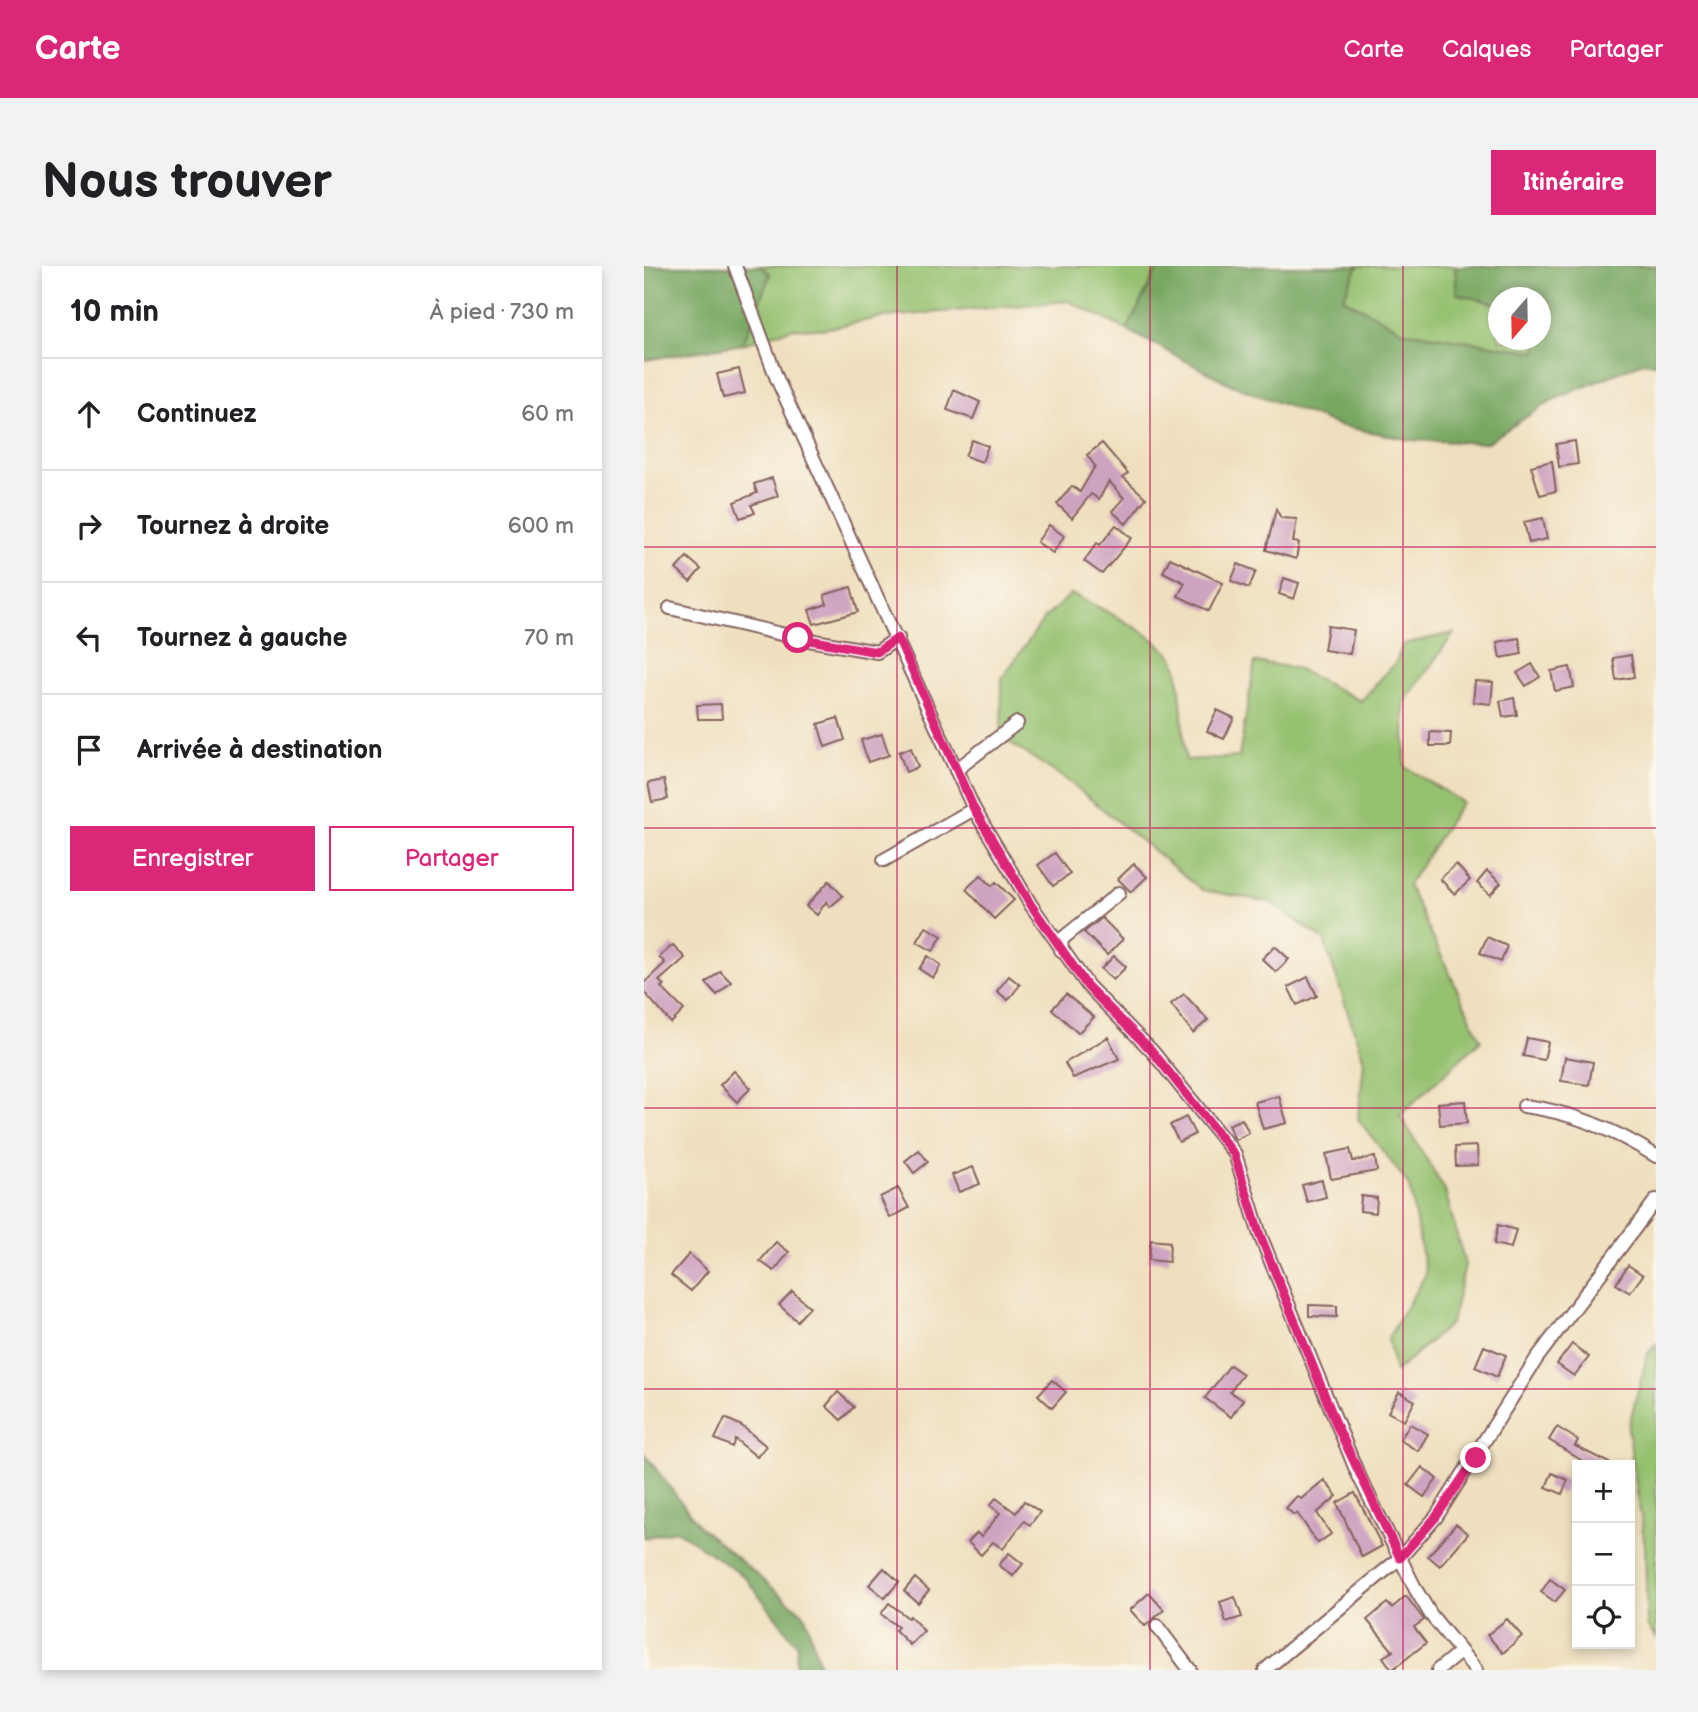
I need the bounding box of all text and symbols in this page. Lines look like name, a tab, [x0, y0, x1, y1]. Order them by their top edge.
text: Carte	[35, 29, 121, 69]
text: Carte	[1344, 35, 1404, 64]
text: Calques	[1442, 35, 1531, 64]
text: Partager	[1569, 35, 1663, 64]
button: Itinéraire	[1491, 150, 1656, 215]
text: Nous trouver	[42, 153, 332, 212]
north arrow	[1488, 287, 1551, 350]
text: 10 min	[70, 294, 159, 330]
text: À pied · 730 m	[430, 298, 574, 326]
icon: ahead	[70, 395, 108, 433]
text: Continuez	[137, 399, 257, 430]
text: 60 m	[521, 400, 574, 428]
icon: right	[70, 507, 108, 545]
text: Tournez à droite	[137, 511, 329, 542]
text: 600 m	[508, 512, 574, 540]
icon: left	[70, 619, 108, 657]
route start	[782, 622, 813, 653]
text: Tournez à gauche	[137, 623, 348, 654]
text: 70 m	[524, 624, 574, 652]
icon: arrive	[70, 731, 108, 769]
text: Arrivée à destination	[137, 735, 383, 766]
button: Enregistrer	[70, 826, 315, 891]
button: Partager	[329, 826, 574, 891]
route end	[1460, 1442, 1491, 1473]
map controls	[1572, 1460, 1635, 1649]
button: +	[1572, 1460, 1635, 1523]
button: −	[1572, 1523, 1635, 1586]
button: locate	[1572, 1586, 1635, 1649]

